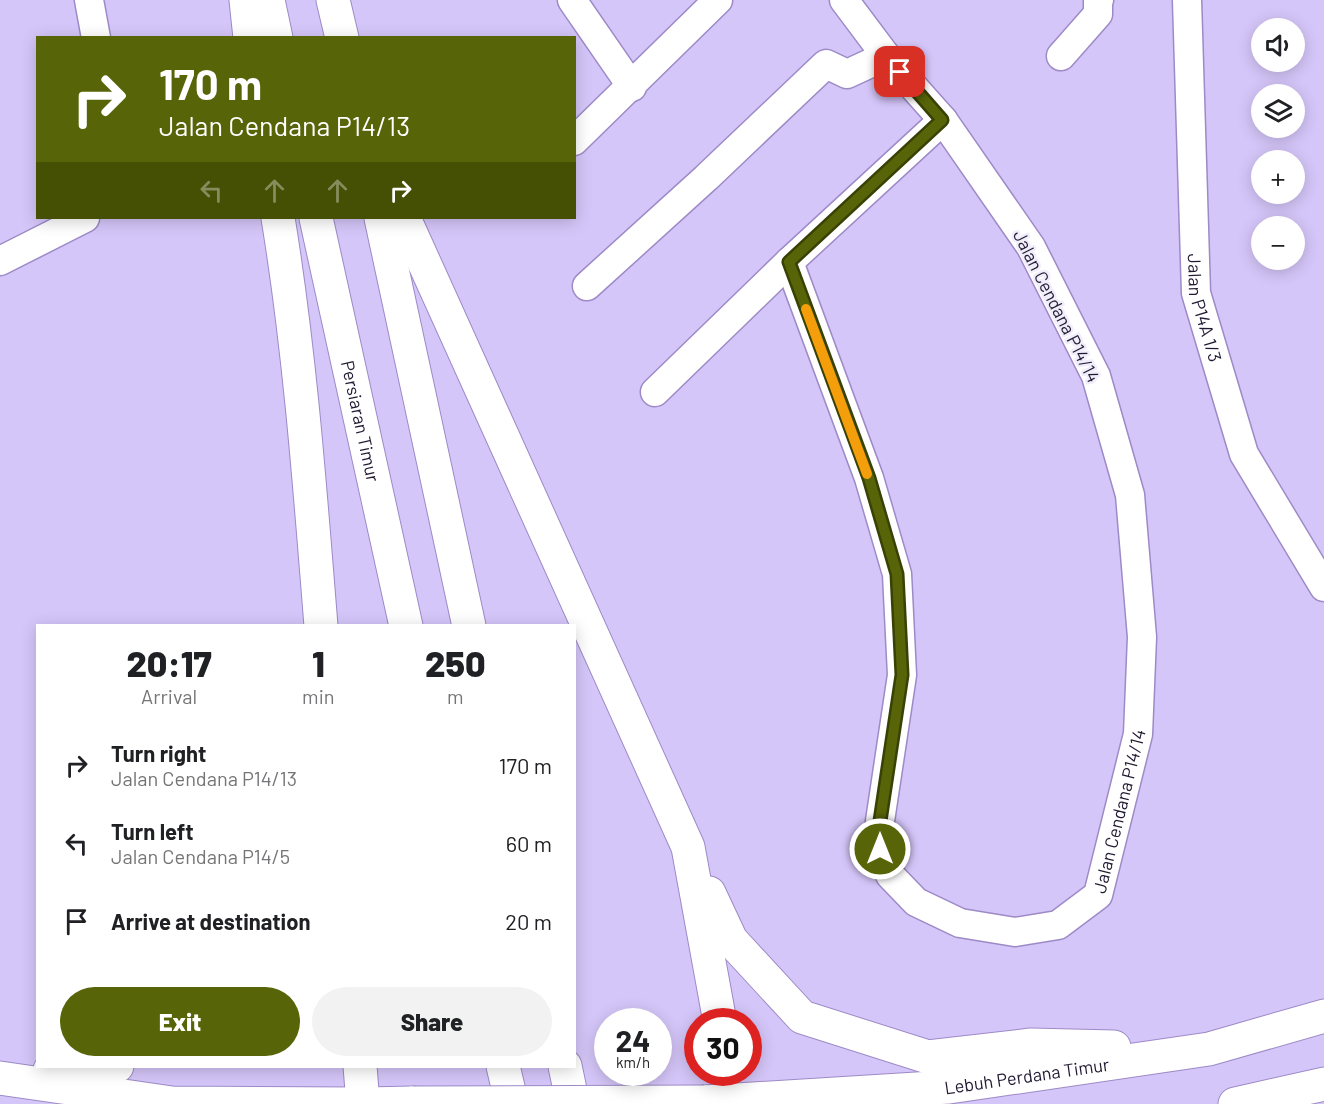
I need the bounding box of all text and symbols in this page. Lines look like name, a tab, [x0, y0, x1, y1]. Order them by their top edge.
map controls	[1251, 18, 1305, 270]
button: sound	[1251, 18, 1305, 72]
pin	[874, 46, 925, 97]
icon: arrive	[883, 55, 916, 88]
text: 170 m	[159, 58, 262, 108]
icon: right	[60, 60, 138, 138]
button: layers	[1251, 84, 1305, 138]
text: Jalan Cendana P14/13	[159, 109, 410, 141]
button: +	[1251, 150, 1305, 204]
icon: left	[195, 174, 228, 207]
icon: ahead	[258, 174, 291, 207]
icon: ahead	[321, 174, 354, 207]
icon: right	[384, 174, 417, 207]
button: −	[1251, 216, 1305, 270]
street label: Jalan Cendana P14/14	[1009, 226, 1105, 386]
street label: Jalan P14A 1/3	[1184, 253, 1227, 364]
street label: Persiaran Timur	[337, 358, 385, 484]
text: 20:17	[126, 641, 212, 684]
text: 1	[312, 641, 325, 684]
text: 250	[425, 641, 486, 684]
text: Arrival	[141, 684, 197, 708]
text: min	[302, 684, 335, 708]
text: m	[447, 684, 464, 708]
street label: Jalan Cendana P14/14	[1088, 727, 1150, 895]
text: Turn right	[111, 740, 206, 766]
icon: right	[60, 749, 93, 782]
text: 170 m	[499, 752, 552, 778]
text: Jalan Cendana P14/13	[111, 766, 297, 790]
position arrow	[848, 817, 912, 881]
text: Turn left	[111, 818, 194, 844]
icon: left	[60, 827, 93, 860]
text: 60 m	[506, 830, 552, 856]
text: Jalan Cendana P14/5	[111, 844, 290, 868]
icon: arrive	[60, 905, 93, 938]
text: Arrive at destination	[111, 908, 310, 934]
text: 20 m	[505, 908, 552, 934]
button: Exit	[60, 987, 300, 1056]
button: Share	[312, 987, 552, 1056]
speed limit sign: 30	[684, 1008, 762, 1086]
text: 24	[616, 1022, 650, 1058]
text: km/h	[616, 1053, 650, 1071]
street label: Lebuh Perdana Timur	[943, 1053, 1111, 1099]

